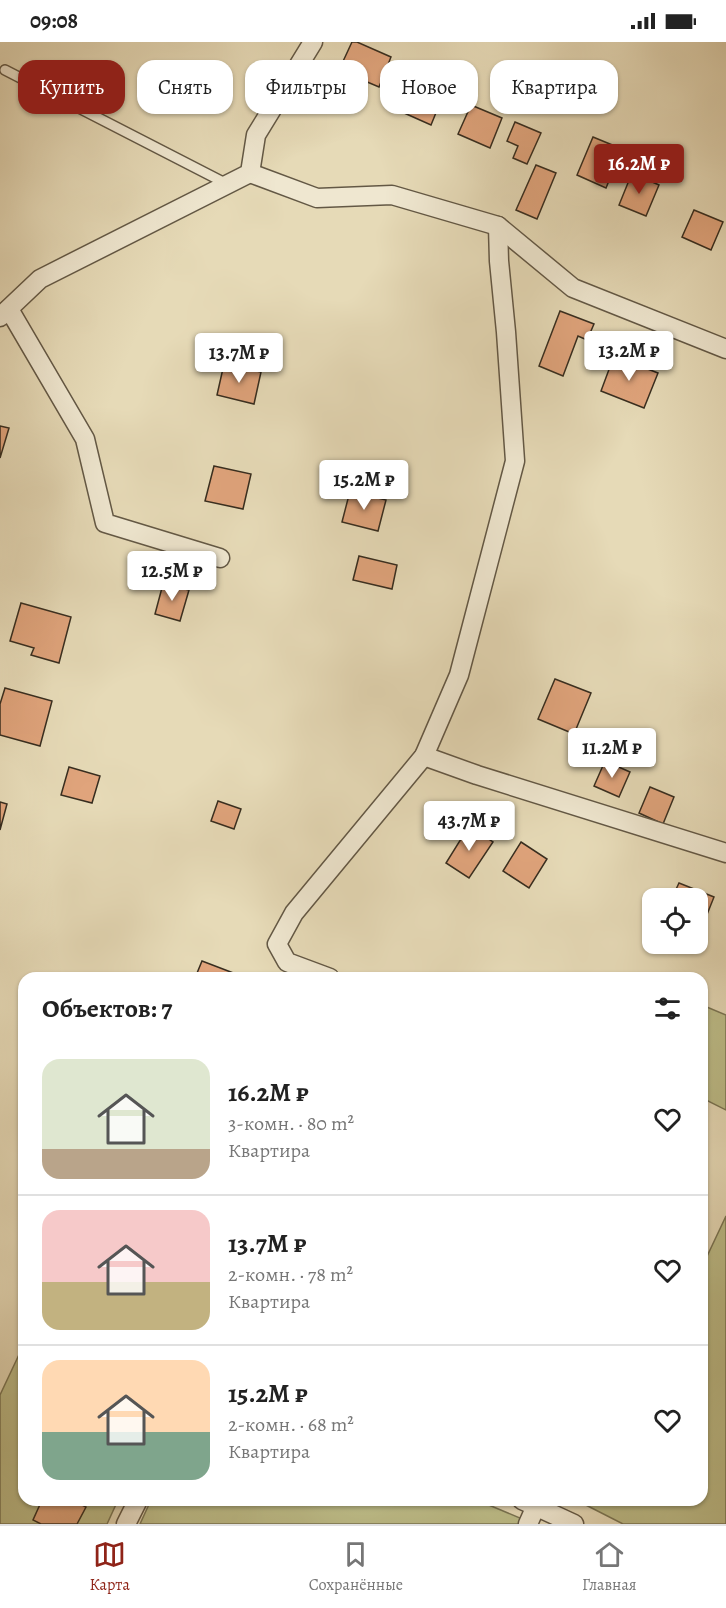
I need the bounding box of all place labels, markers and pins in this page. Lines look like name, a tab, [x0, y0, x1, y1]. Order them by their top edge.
pin: 16.2M ₽	[584, 144, 694, 195]
pin: 13.2M ₽	[574, 331, 684, 382]
pin: 13.7M ₽	[184, 333, 294, 384]
pin: 15.2M ₽	[309, 460, 419, 511]
pin: 12.5M ₽	[117, 551, 227, 602]
pin: 11.2M ₽	[557, 728, 667, 779]
pin: 43.7M ₽	[414, 801, 524, 852]

